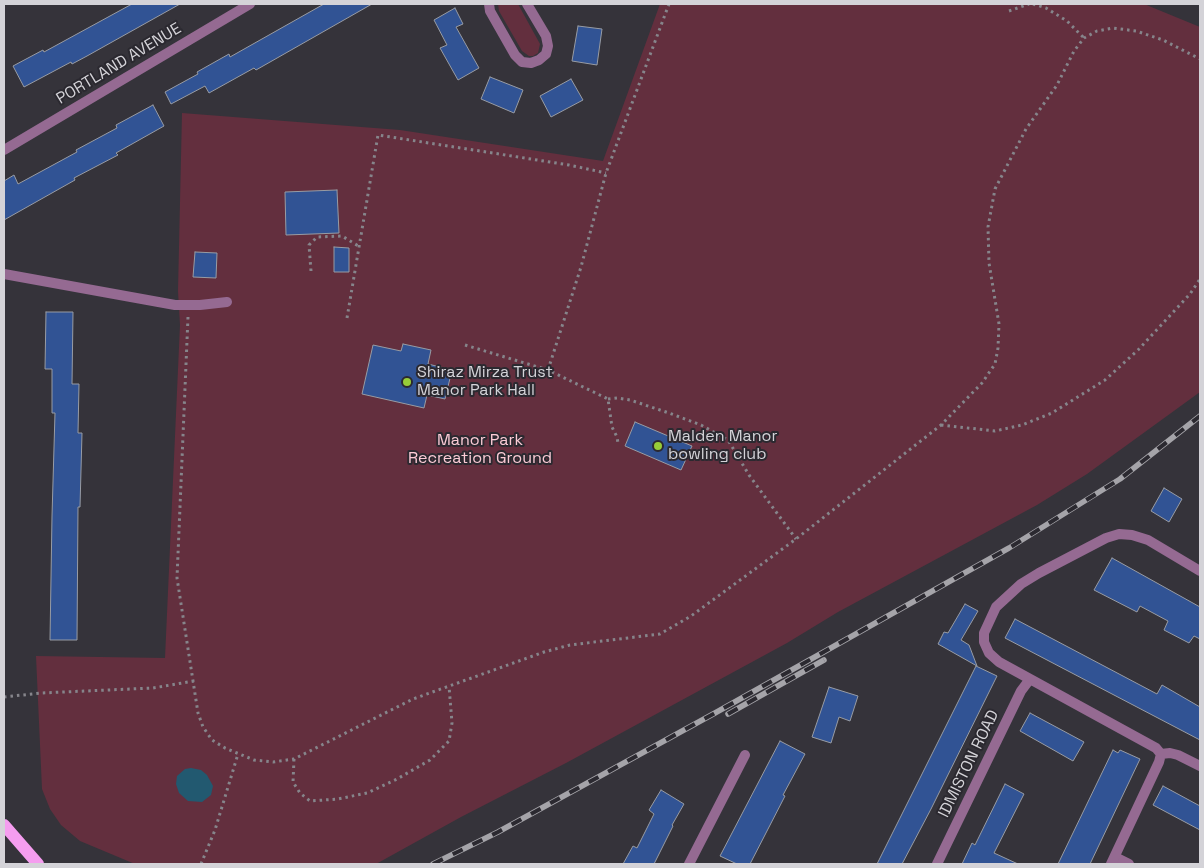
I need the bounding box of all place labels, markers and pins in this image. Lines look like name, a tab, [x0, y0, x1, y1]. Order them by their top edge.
place label: Shiraz Mirza Trust Manor Park Hall	[417, 363, 553, 401]
marker: Shiraz Mirza Trust Manor Park Hall	[401, 376, 413, 388]
place label: Malden Manor bowling club	[668, 427, 777, 465]
marker: Malden Manor bowling club	[652, 440, 664, 452]

